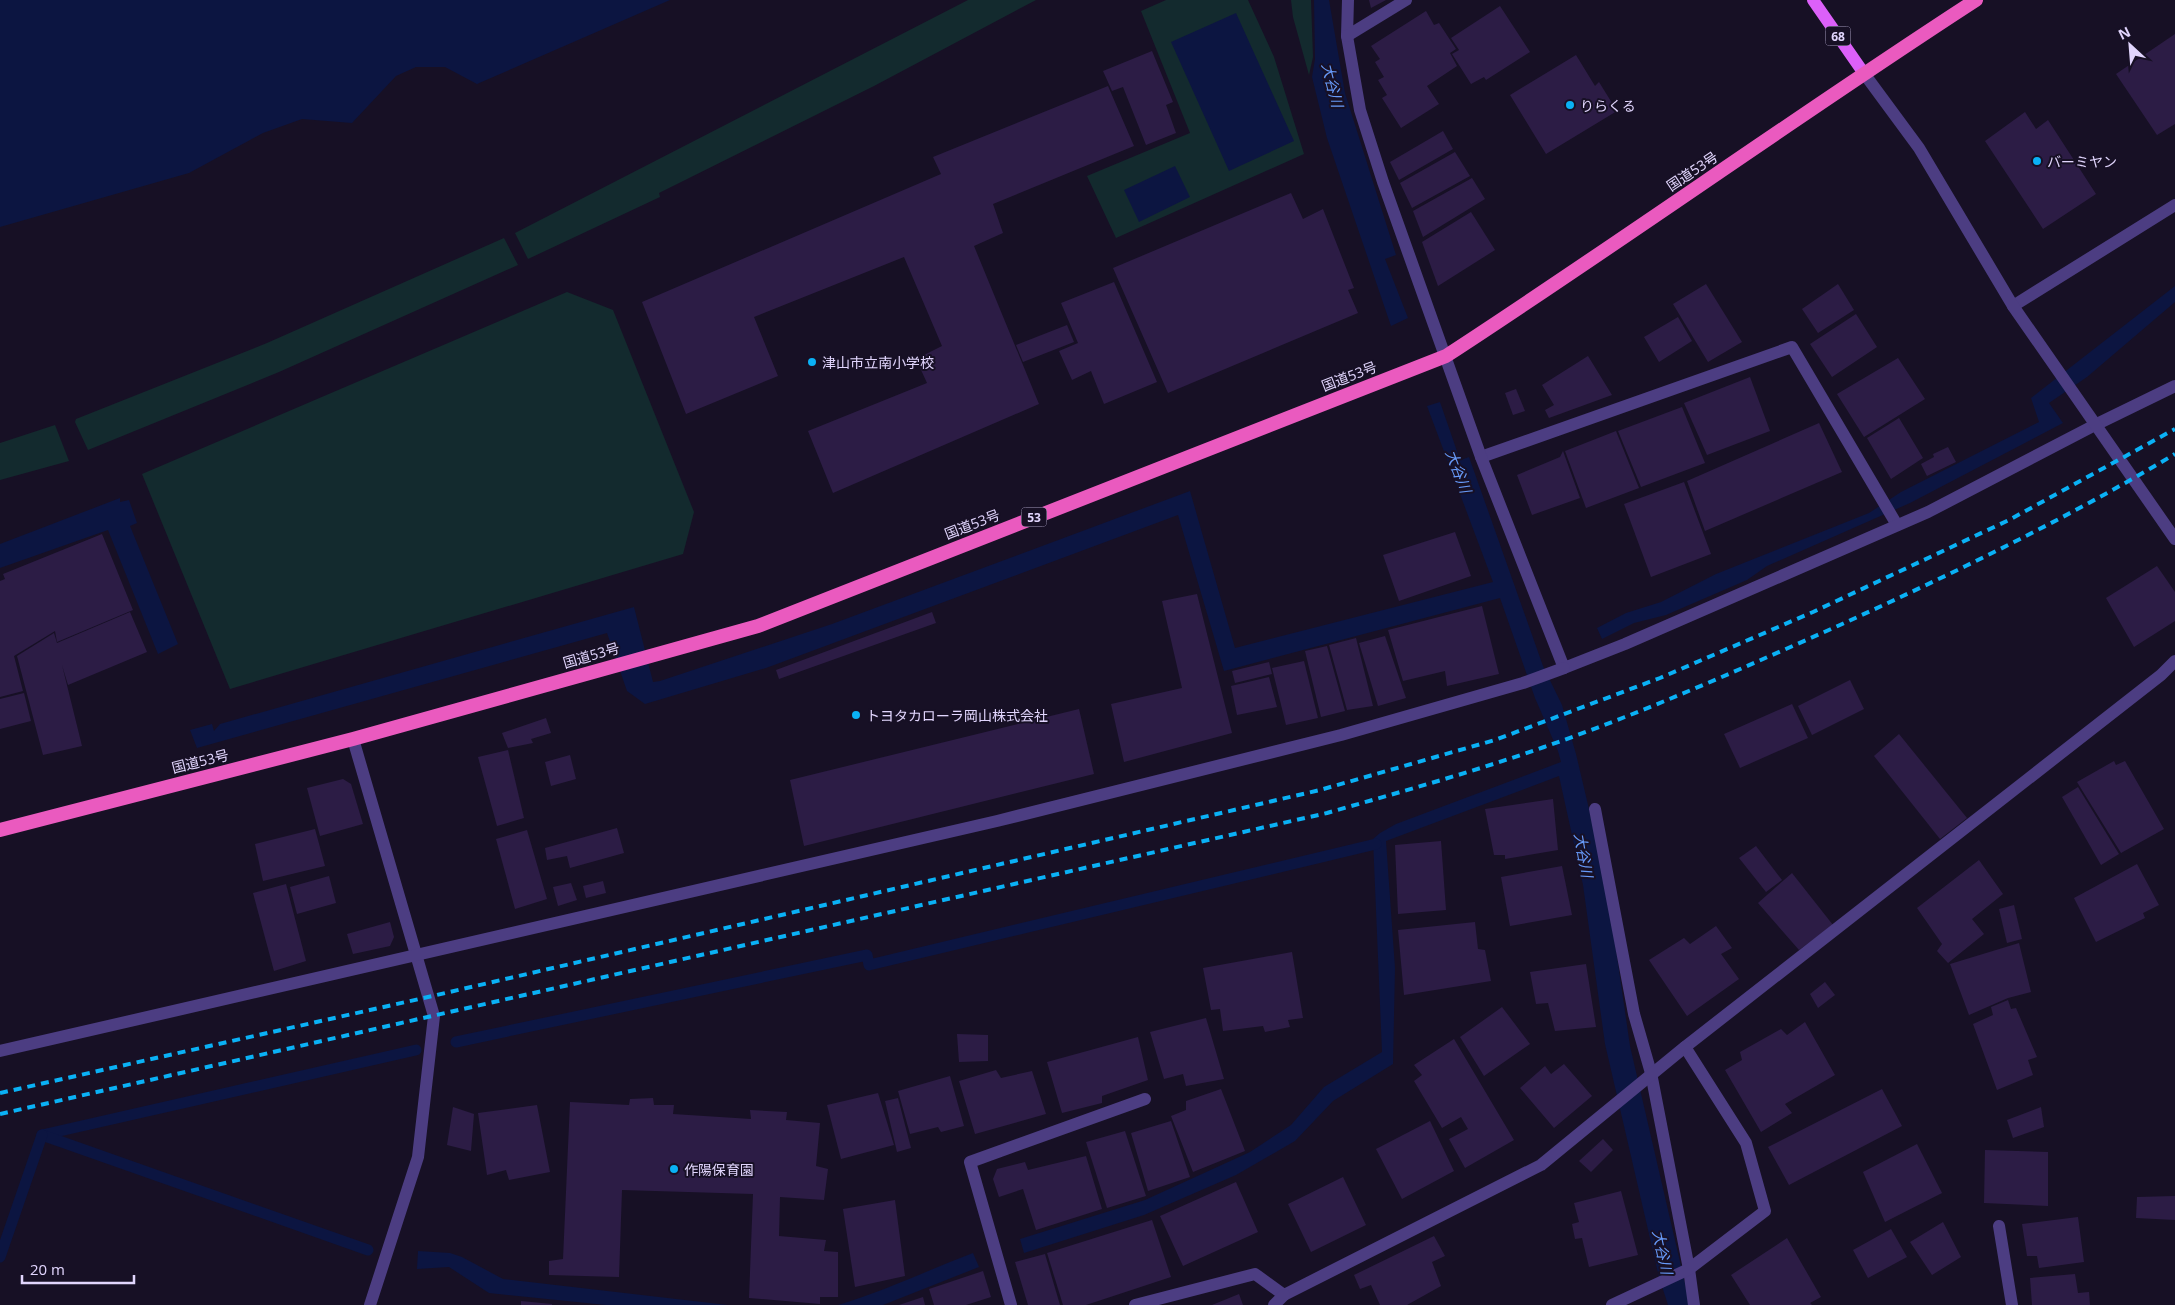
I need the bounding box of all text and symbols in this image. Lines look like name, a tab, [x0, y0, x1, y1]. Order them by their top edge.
north arrow	[2105, 20, 2155, 70]
text: N	[2115, 22, 2133, 44]
road number: 68	[1826, 27, 1850, 46]
water label: 大谷川	[1318, 61, 1349, 111]
place label: りらくる	[1580, 96, 1636, 115]
marker: りらくる	[1564, 99, 1576, 111]
street label: 国道53号	[1663, 147, 1721, 195]
place label: バーミヤン	[2047, 152, 2117, 171]
marker: バーミヤン	[2031, 155, 2043, 167]
place label: 津山市立南小学校	[822, 353, 934, 372]
marker: 津山市立南小学校	[806, 356, 818, 368]
street label: 国道53号	[1319, 357, 1379, 395]
water label: 大谷川	[1442, 446, 1477, 497]
street label: 国道53号	[942, 505, 1002, 543]
road number: 53	[1022, 508, 1046, 526]
street label: 国道53号	[560, 638, 622, 672]
place label: トヨタカローラ岡山株式会社	[866, 706, 1048, 725]
marker: トヨタカローラ岡山株式会社	[850, 709, 862, 721]
street label: 国道53号	[170, 745, 230, 777]
water label: 大谷川	[1570, 831, 1598, 881]
place label: 作陽保育園	[684, 1160, 754, 1179]
marker: 作陽保育園	[668, 1163, 680, 1175]
water label: 大谷川	[1649, 1228, 1678, 1278]
scale bar	[22, 1252, 135, 1284]
text: 20 m	[30, 1259, 65, 1279]

